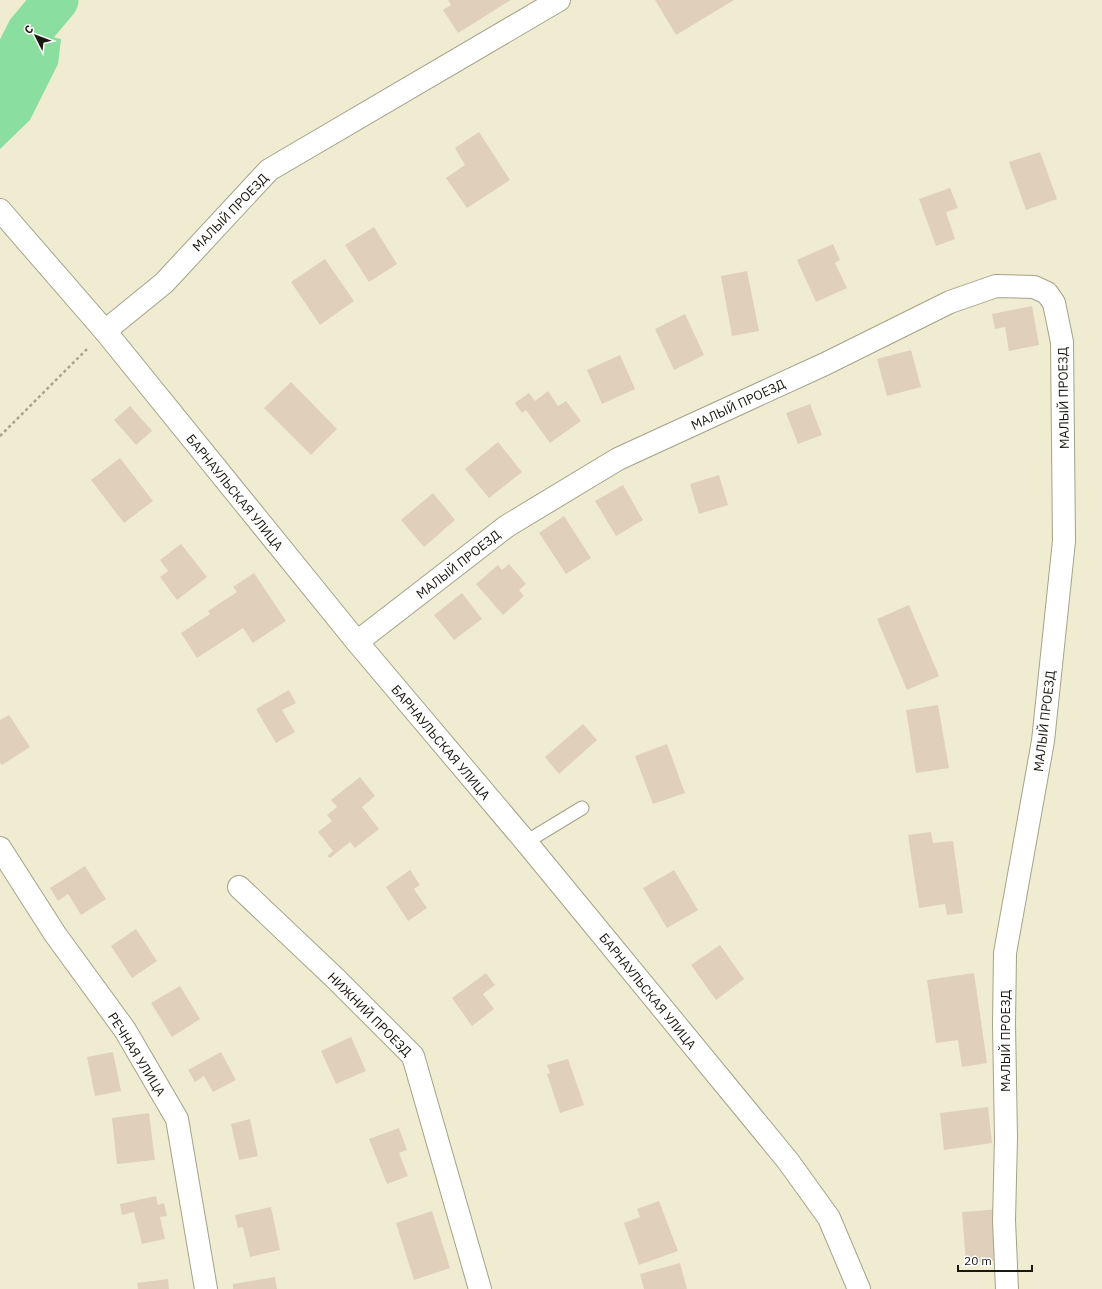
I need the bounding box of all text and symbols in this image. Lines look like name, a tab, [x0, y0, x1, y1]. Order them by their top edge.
north arrow	[16, 16, 56, 56]
text: С	[21, 22, 36, 37]
street label: МАЛЫЙ ПРОЕЗД	[189, 169, 272, 255]
street label: МАЛЫЙ ПРОЕЗД	[1054, 346, 1073, 449]
street label: МАЛЫЙ ПРОЕЗД	[688, 375, 789, 434]
street label: БАРНАУЛЬСКАЯ УЛИЦА	[182, 431, 287, 555]
street label: МАЛЫЙ ПРОЕЗД	[413, 526, 504, 603]
street label: МАЛЫЙ ПРОЕЗД	[1030, 669, 1059, 773]
street label: БАРНАУЛЬСКАЯ УЛИЦА	[387, 681, 494, 804]
street label: БАРНАУЛЬСКАЯ УЛИЦА	[595, 930, 700, 1054]
street label: НИЖНИЙ ПРОЕЗД	[324, 969, 416, 1061]
street label: МАЛЫЙ ПРОЕЗД	[997, 989, 1014, 1092]
street label: РЕЧНАЯ УЛИЦА	[104, 1009, 170, 1100]
scale bar	[958, 1247, 1032, 1273]
text: 20 m	[964, 1253, 992, 1268]

